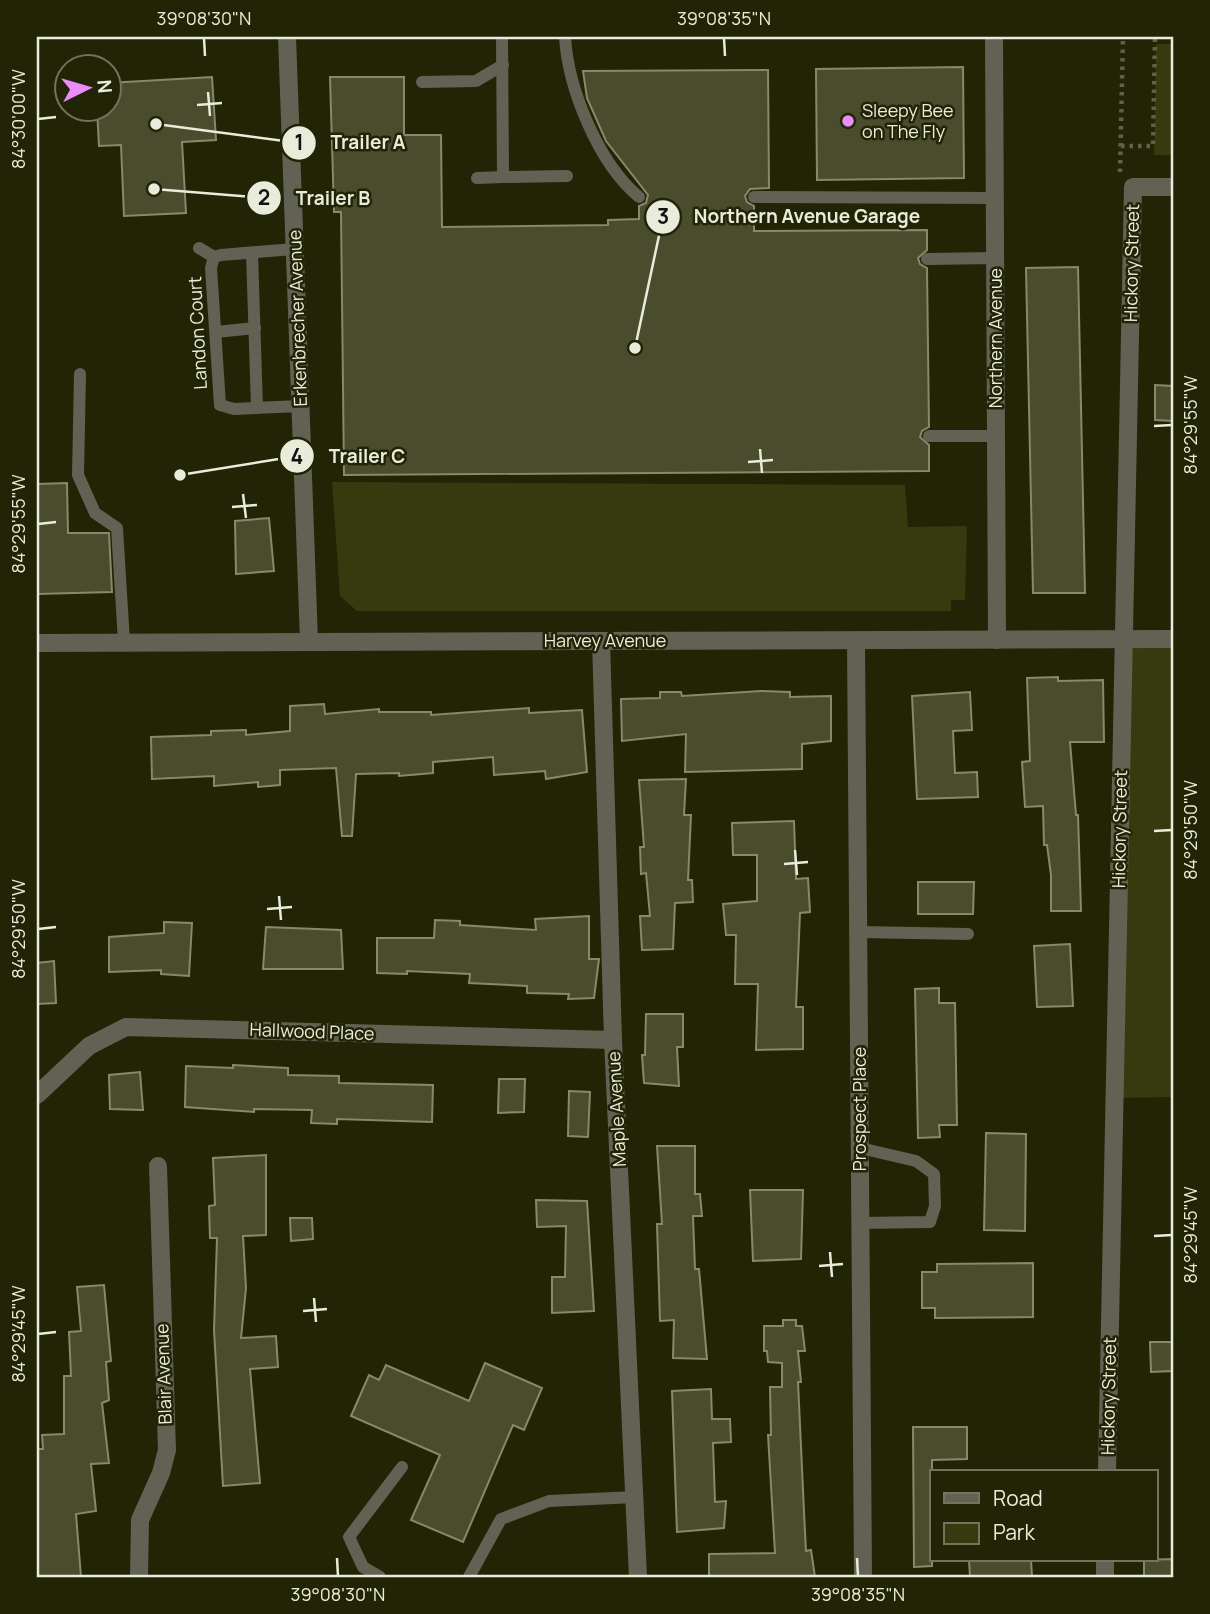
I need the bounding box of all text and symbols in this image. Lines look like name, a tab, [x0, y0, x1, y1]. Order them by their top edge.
text: 39°08'30"N	[157, 6, 251, 30]
text: 39°08'35"N	[677, 6, 771, 30]
north arrow	[52, 52, 122, 122]
text: 84°30'00"W	[6, 69, 30, 169]
text: N	[91, 79, 118, 94]
place label: Sleepy Bee on The Fly	[862, 98, 954, 143]
marker: Sleepy Bee on The Fly	[840, 113, 856, 129]
callout: Trailer A	[281, 123, 419, 163]
text: 1	[294, 128, 304, 156]
text: Trailer A	[330, 129, 406, 155]
callout: Trailer B	[247, 178, 384, 218]
text: 2	[258, 183, 270, 211]
text: Trailer B	[296, 185, 370, 211]
callout: Northern Avenue Garage	[645, 197, 934, 237]
text: 3	[657, 202, 669, 230]
text: Northern Avenue Garage	[694, 203, 920, 229]
street label: Hickory Street	[1118, 204, 1144, 322]
street label: Erkenbrecher Avenue	[282, 229, 312, 407]
street label: Northern Avenue	[983, 268, 1007, 408]
street label: Landon Court	[182, 276, 212, 390]
text: 84°29'55"W	[1178, 375, 1202, 475]
callout: Trailer C	[280, 436, 419, 476]
text: 4	[291, 442, 303, 470]
text: Trailer C	[329, 443, 405, 469]
text: 84°29'55"W	[6, 474, 30, 574]
street label: Harvey Avenue	[544, 628, 666, 652]
street label: Hickory Street	[1106, 770, 1132, 888]
text: 84°29'50"W	[1178, 780, 1202, 880]
text: 84°29'50"W	[6, 879, 30, 979]
street label: Hallwood Place	[249, 1017, 375, 1045]
street label: Prospect Place	[847, 1047, 871, 1171]
street label: Maple Avenue	[601, 1051, 631, 1167]
text: 84°29'45"W	[1178, 1186, 1202, 1284]
text: 84°29'45"W	[6, 1285, 30, 1383]
street label: Blair Avenue	[149, 1323, 177, 1425]
street label: Hickory Street	[1095, 1337, 1121, 1455]
legend	[930, 1470, 1158, 1562]
text: Road	[993, 1484, 1043, 1512]
text: Park	[993, 1518, 1035, 1546]
text: 39°08'30"N	[291, 1582, 385, 1606]
text: 39°08'35"N	[811, 1582, 905, 1606]

